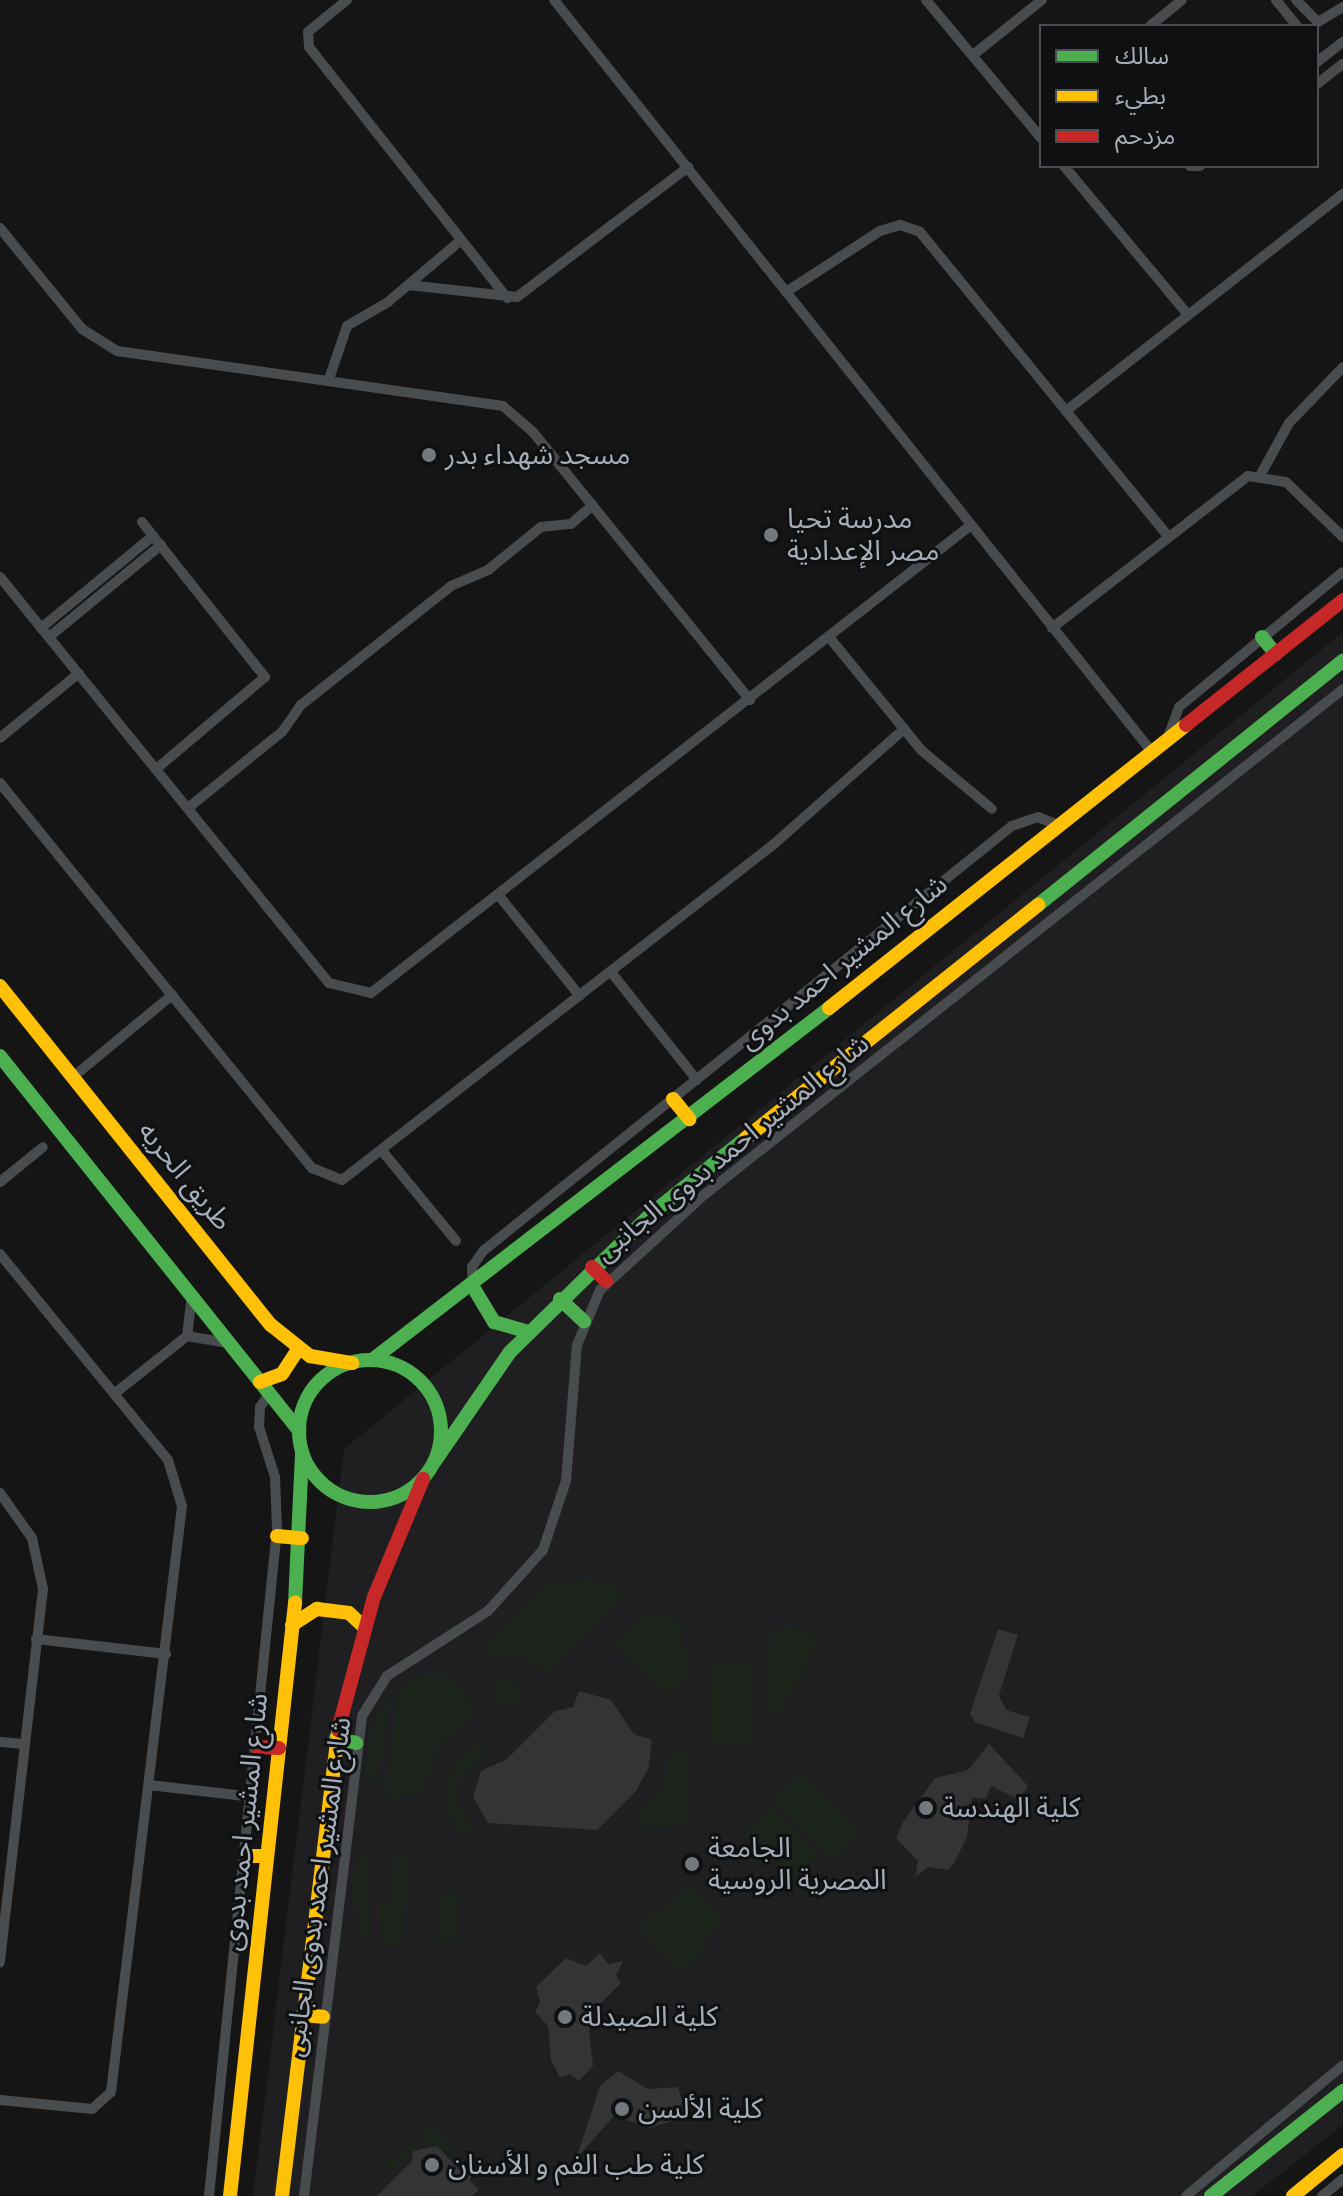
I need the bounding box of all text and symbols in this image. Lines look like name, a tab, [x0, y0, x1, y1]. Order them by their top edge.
legend	[1039, 24, 1319, 168]
text: سالك	[1115, 41, 1169, 71]
text: بطيء	[1115, 81, 1166, 111]
text: مزدحم	[1115, 121, 1175, 151]
place label: مسجد شهداء بدر	[445, 438, 630, 472]
marker: مسجد شهداء بدر	[420, 446, 438, 464]
place label: مدرسة تحيا مصر الإعدادية	[787, 502, 939, 568]
marker: مدرسة تحيا مصر الإعدادية	[762, 526, 780, 544]
street label: شارع المشير احمد بدوى	[732, 867, 954, 1057]
street label: شارع المشير احمد بدوى الجانبى	[588, 1027, 876, 1269]
street label: طريق الحريه	[131, 1115, 239, 1237]
street label: شارع المشير احمد بدوى	[215, 1691, 275, 1953]
street label: شارع المشير احمد بدوى الجانبى	[278, 1715, 358, 2059]
place label: كلية الهندسة	[942, 1791, 1080, 1825]
marker: كلية الهندسة	[917, 1799, 935, 1817]
place label: الجامعة المصرية الروسية	[708, 1831, 887, 1897]
marker: الجامعة المصرية الروسية	[683, 1855, 701, 1873]
place label: كلية الصيدلة	[581, 2000, 718, 2034]
marker: كلية الصيدلة	[556, 2008, 574, 2026]
place label: كلية الألسن	[638, 2092, 763, 2126]
marker: كلية الألسن	[613, 2100, 631, 2118]
place label: كلية طب الفم و الأسنان	[448, 2148, 704, 2182]
marker: كلية طب الفم و الأسنان	[423, 2156, 441, 2174]

